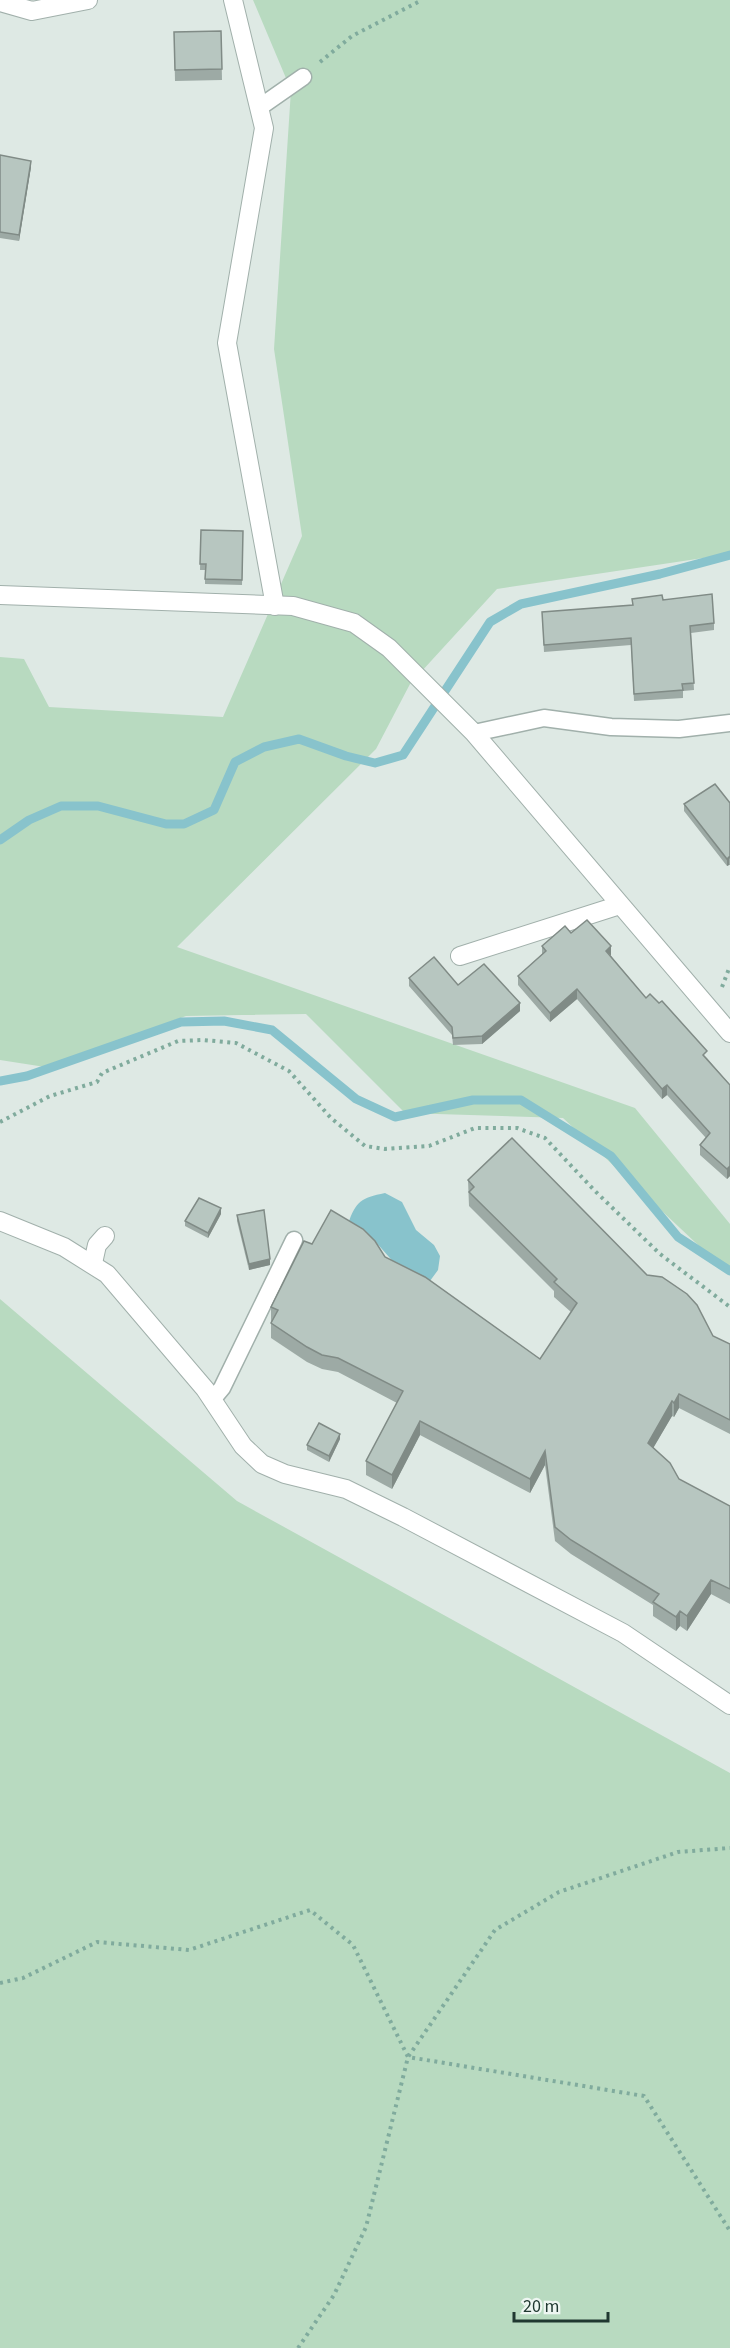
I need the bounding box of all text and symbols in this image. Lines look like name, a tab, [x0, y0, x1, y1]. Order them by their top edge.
scale bar	[514, 2285, 608, 2323]
text: 20 m	[523, 2294, 559, 2319]

